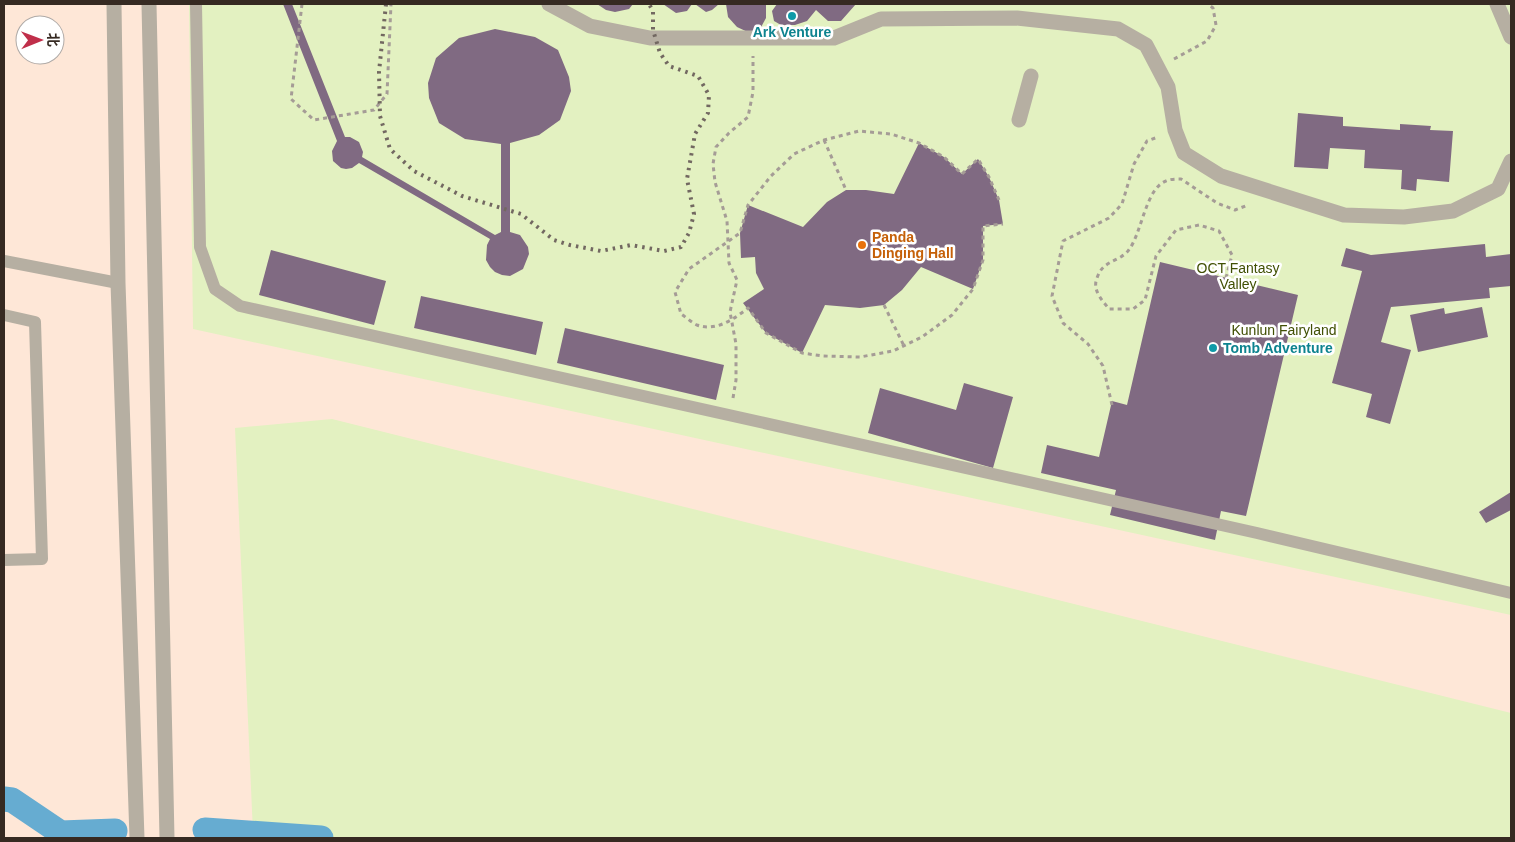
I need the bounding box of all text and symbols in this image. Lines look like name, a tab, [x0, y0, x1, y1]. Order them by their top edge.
marker: Ark Venture	[786, 10, 798, 22]
north arrow	[15, 15, 65, 65]
place label: Ark Venture	[753, 24, 832, 40]
text: 北	[45, 33, 61, 47]
place label: Panda Dinging Hall	[872, 229, 954, 261]
marker: Panda Dinging Hall	[856, 239, 868, 251]
park label: OCT Fantasy Valley	[1197, 260, 1280, 292]
park label: Kunlun Fairyland	[1231, 322, 1337, 338]
place label: Tomb Adventure	[1223, 340, 1333, 356]
marker: Tomb Adventure	[1207, 342, 1219, 354]

